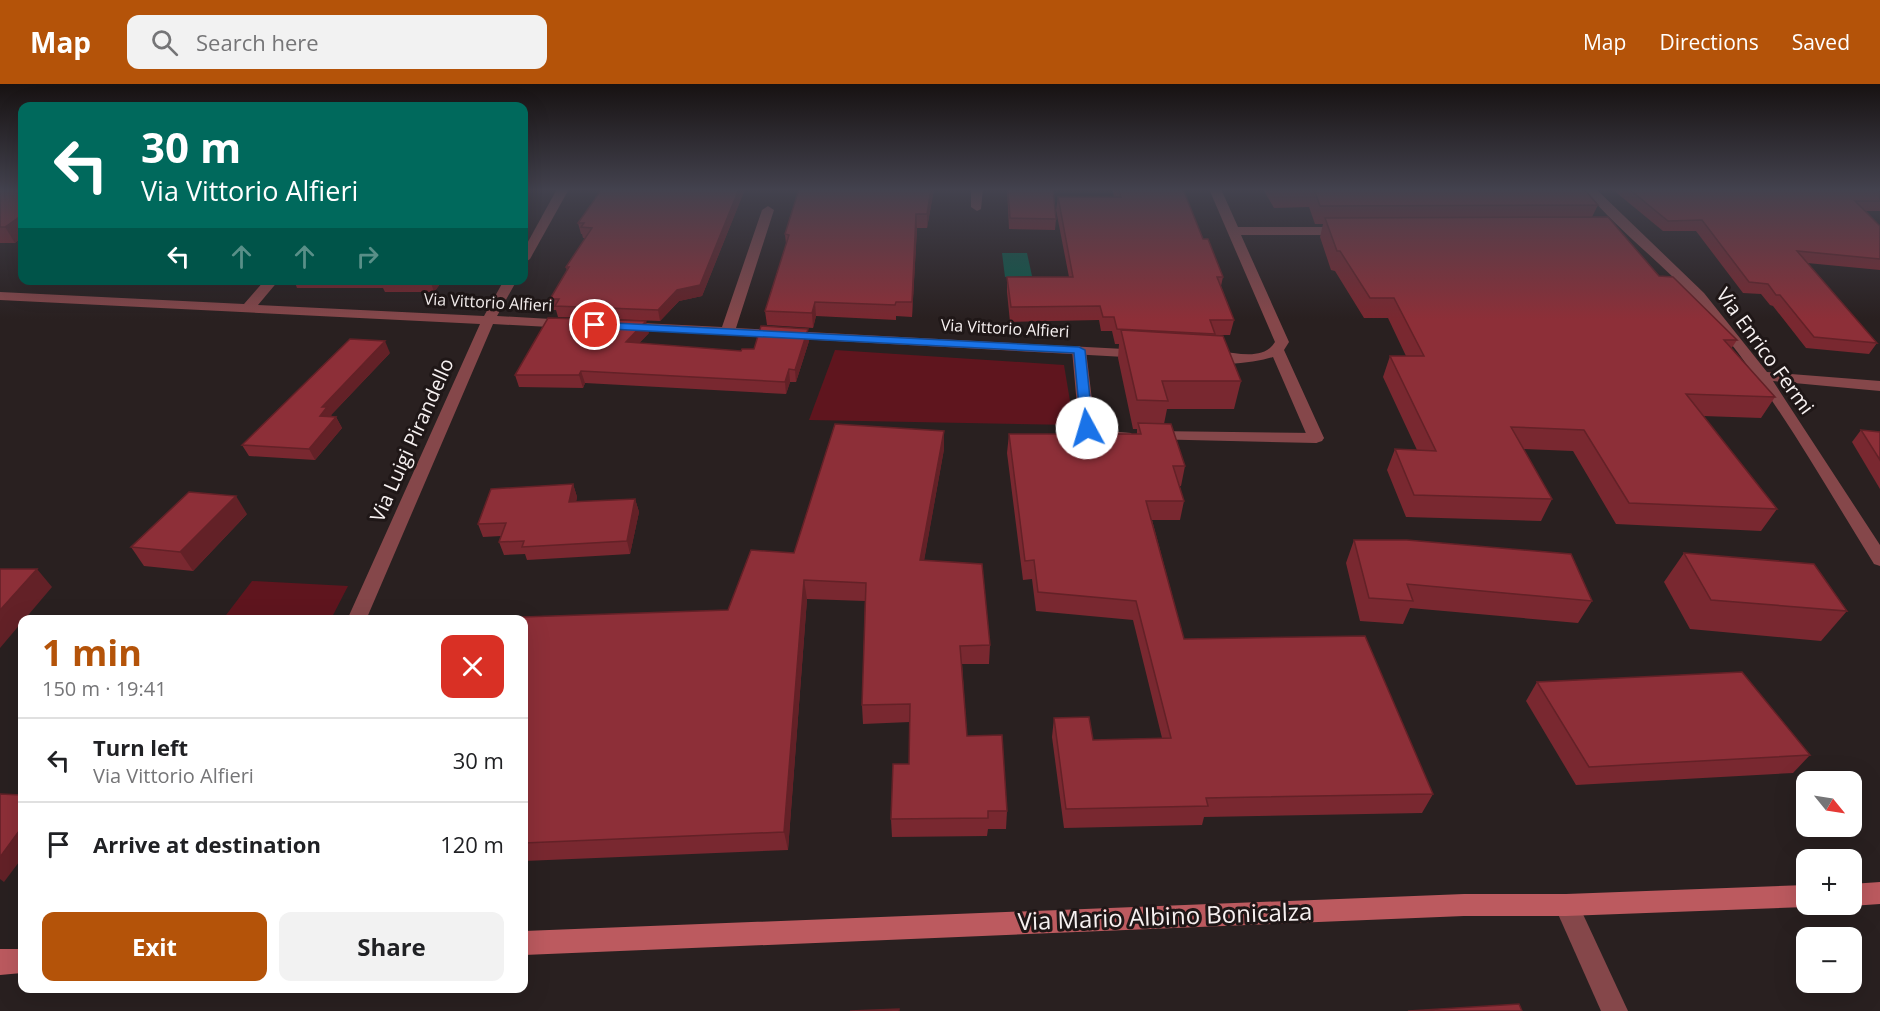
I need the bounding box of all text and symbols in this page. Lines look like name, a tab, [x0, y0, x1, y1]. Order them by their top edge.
search box	[127, 15, 547, 69]
text: Map	[30, 23, 91, 61]
icon: search	[148, 26, 181, 59]
text: Search here	[196, 27, 319, 57]
text: Map	[1583, 28, 1626, 56]
text: Directions	[1659, 28, 1759, 56]
text: Saved	[1792, 28, 1850, 56]
text: 30 m	[141, 118, 241, 175]
icon: left	[42, 126, 120, 204]
text: Via Vittorio Alfieri	[141, 172, 358, 209]
icon: left	[162, 240, 195, 273]
icon: ahead	[225, 240, 258, 273]
icon: ahead	[288, 240, 321, 273]
icon: right	[351, 240, 384, 273]
street label: Via Enrico Fermi	[1710, 282, 1820, 419]
street label: Via Vittorio Alfieri	[423, 288, 553, 316]
pin	[569, 299, 620, 350]
icon: arrive	[578, 308, 611, 341]
street label: Via Vittorio Alfieri	[940, 314, 1070, 342]
street label: Via Luigi Pirandello	[363, 354, 460, 526]
position arrow	[1055, 396, 1119, 460]
text: 1 min	[42, 628, 142, 677]
button: close	[441, 635, 504, 698]
text: 150 m · 19:41	[42, 675, 167, 702]
text: Turn left	[93, 732, 188, 762]
icon: left	[42, 744, 75, 777]
text: 30 m	[453, 745, 504, 775]
text: Via Vittorio Alfieri	[93, 762, 254, 789]
north arrow	[1796, 771, 1862, 837]
map controls	[1796, 771, 1862, 993]
icon: arrive	[42, 828, 75, 861]
text: Arrive at destination	[93, 829, 321, 859]
text: 120 m	[440, 829, 504, 859]
button: +	[1796, 849, 1862, 915]
street label: Via Mario Albino Bonicalza	[1017, 894, 1313, 937]
button: Exit	[42, 912, 267, 981]
button: Share	[279, 912, 504, 981]
button: −	[1796, 927, 1862, 993]

